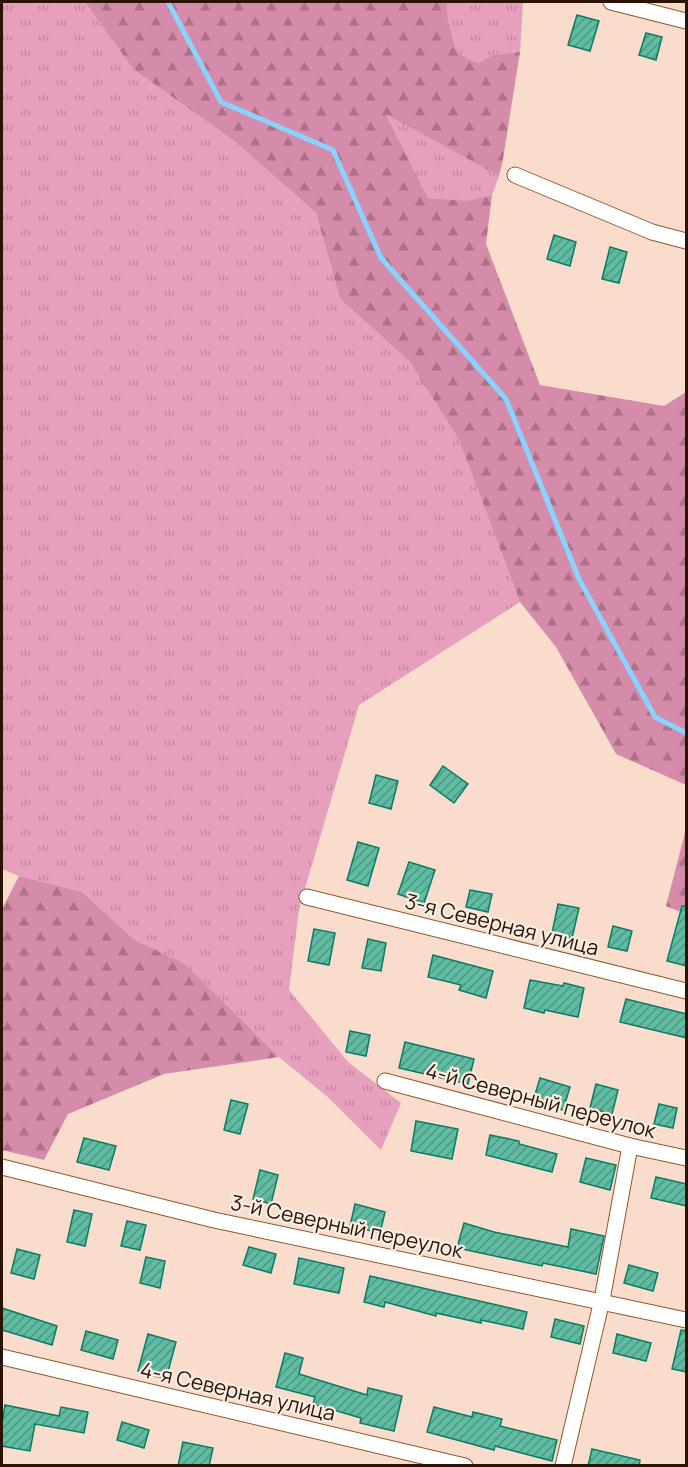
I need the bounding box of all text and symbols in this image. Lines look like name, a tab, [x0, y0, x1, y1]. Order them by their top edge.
street label: 3-я Северная улица	[402, 886, 602, 962]
street label: 4-й Северный переулок	[423, 1056, 660, 1144]
street label: 3-й Северный переулок	[228, 1188, 466, 1264]
street label: 4-я Северная улица	[138, 1355, 338, 1427]

